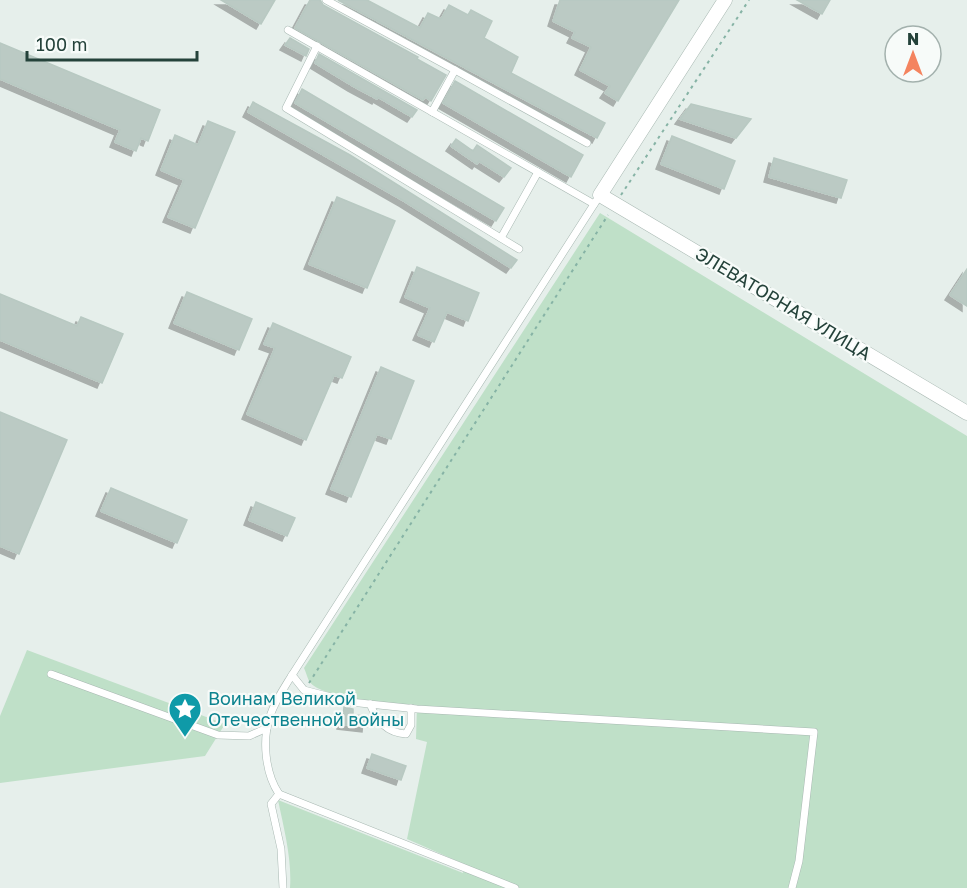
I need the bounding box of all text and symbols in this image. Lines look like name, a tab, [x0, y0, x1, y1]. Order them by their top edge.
scale bar	[27, 24, 196, 62]
north arrow	[883, 24, 943, 84]
text: N	[907, 29, 919, 49]
text: 100 m	[36, 33, 87, 55]
street label: ЭЛЕВАТОРНАЯ УЛИЦА	[692, 242, 875, 364]
place label: Воинам Великой Отечественной войны	[208, 687, 404, 730]
place icon: Воинам Великой Отечественной войны	[167, 691, 203, 738]

